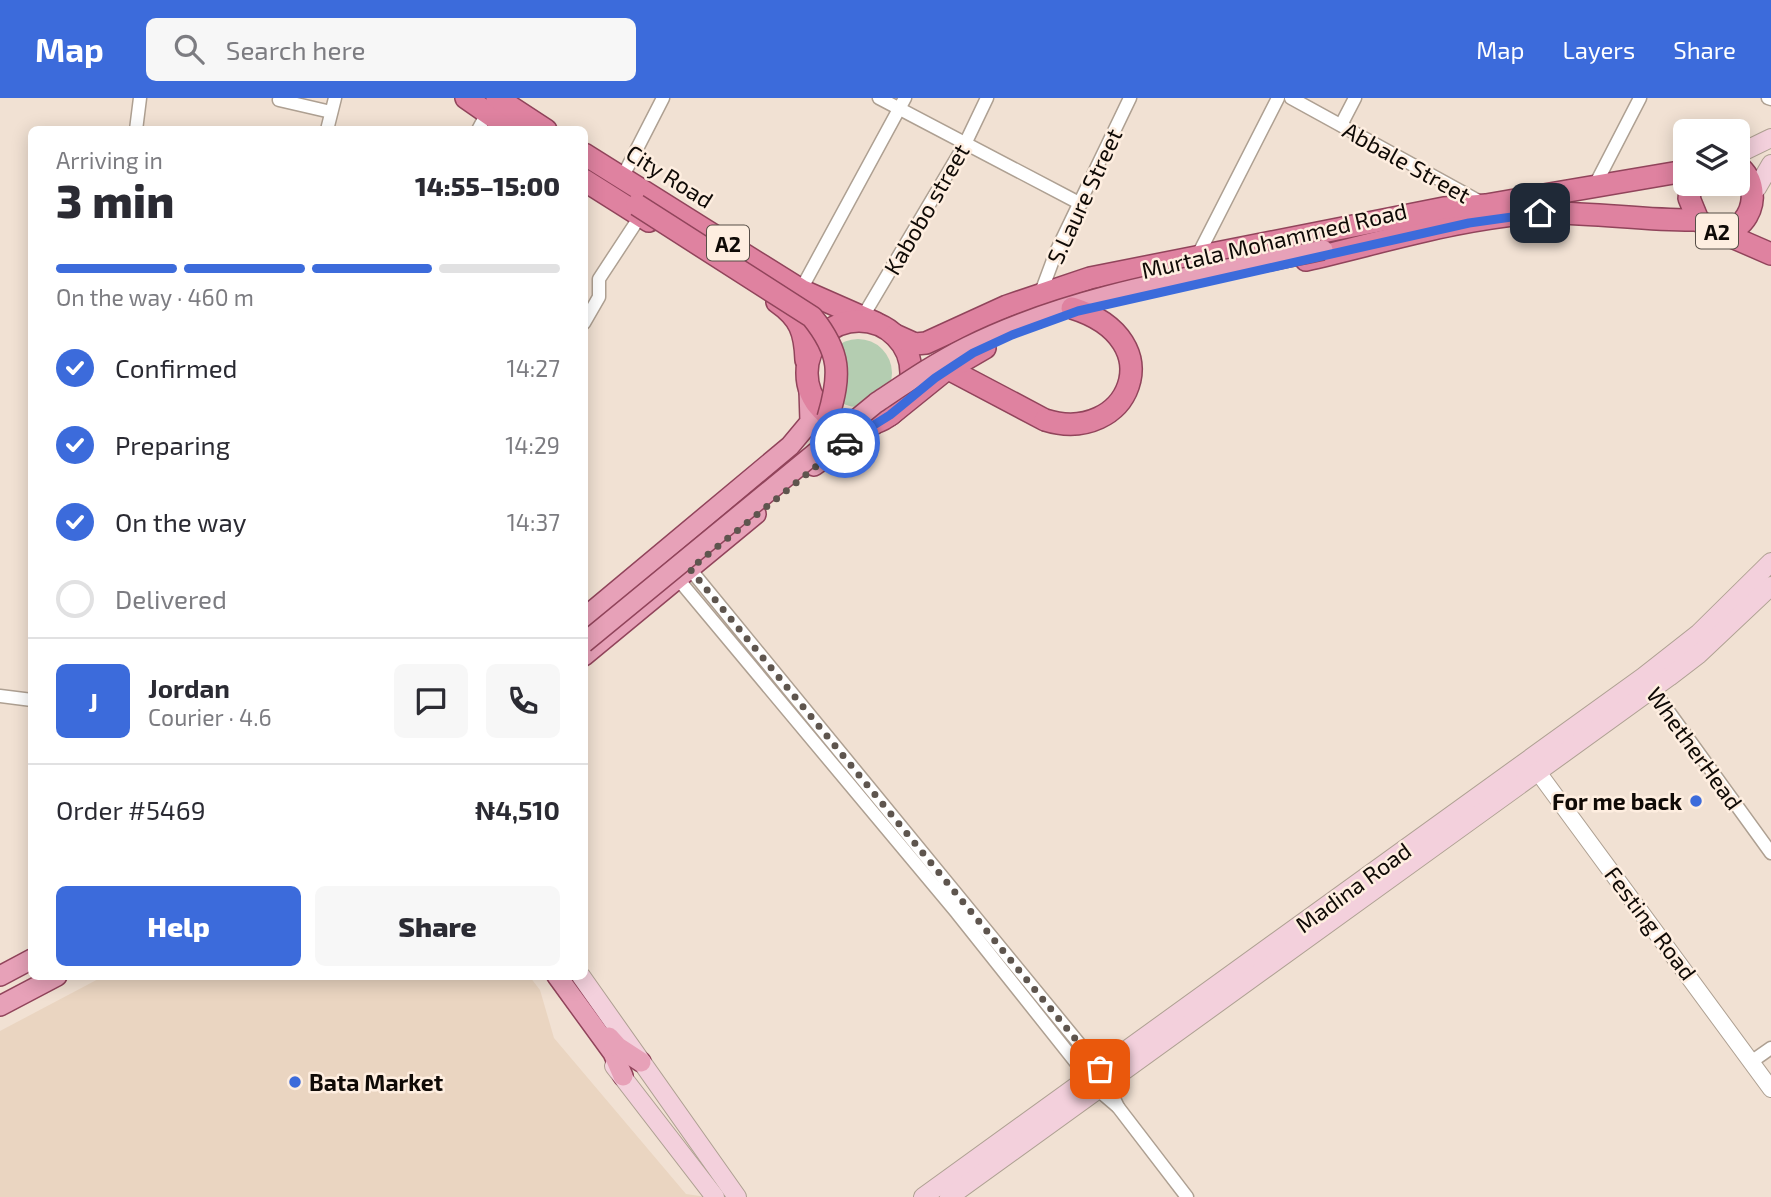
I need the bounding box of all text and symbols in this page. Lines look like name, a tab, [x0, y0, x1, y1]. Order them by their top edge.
search box	[146, 18, 636, 81]
text: Map	[35, 29, 104, 69]
icon: search	[170, 30, 208, 68]
text: Search here	[226, 34, 365, 65]
text: Map	[1476, 35, 1524, 64]
text: Layers	[1562, 35, 1635, 64]
text: Share	[1673, 35, 1736, 64]
street label: Abbale Street	[1338, 115, 1476, 209]
map controls	[1673, 119, 1750, 196]
button: layers	[1673, 119, 1750, 196]
street label: S.Laure Street	[1040, 124, 1128, 268]
street label: City Road	[621, 138, 719, 214]
street label: Kabobo street	[877, 138, 975, 279]
text: Arriving in	[56, 146, 163, 174]
text: 14:55–15:00	[415, 170, 560, 201]
text: 3 min	[56, 172, 174, 227]
pin	[1510, 183, 1570, 243]
icon: home	[1521, 194, 1559, 232]
street label: Murtala Mohammed Road	[1139, 196, 1409, 284]
road number: A2	[1696, 214, 1738, 248]
road number: A2	[707, 226, 749, 260]
text: On the way · 460 m	[56, 283, 254, 311]
icon: check	[56, 349, 94, 387]
text: Confirmed	[115, 352, 238, 383]
text: 14:27	[507, 354, 560, 382]
courier	[810, 408, 880, 478]
icon: car	[826, 424, 864, 462]
icon: check	[56, 426, 94, 464]
text: Preparing	[115, 429, 230, 460]
text: 14:29	[505, 431, 560, 459]
icon: check	[56, 503, 94, 541]
text: On the way	[115, 506, 246, 537]
text: 14:37	[507, 508, 560, 536]
text: Delivered	[115, 583, 227, 614]
button: chat	[394, 664, 468, 738]
button: phone	[486, 664, 560, 738]
text: Jordan	[148, 672, 230, 703]
street label: WhetherHead	[1641, 681, 1749, 815]
text: J	[88, 686, 98, 717]
text: Courier · 4.6	[148, 703, 272, 731]
place label: For me back	[1552, 787, 1682, 815]
marker: For me back	[1688, 793, 1704, 809]
text: Order #5469	[56, 794, 206, 825]
text: ₦4,510	[475, 794, 560, 825]
street label: Madina Road	[1290, 836, 1416, 938]
street label: Festing Road	[1599, 861, 1703, 985]
button: Help	[56, 886, 301, 966]
button: Share	[315, 886, 560, 966]
pin	[1070, 1039, 1130, 1099]
icon: bag	[1081, 1050, 1119, 1088]
place label: Bata Market	[309, 1068, 443, 1096]
marker: Bata Market	[287, 1074, 303, 1090]

